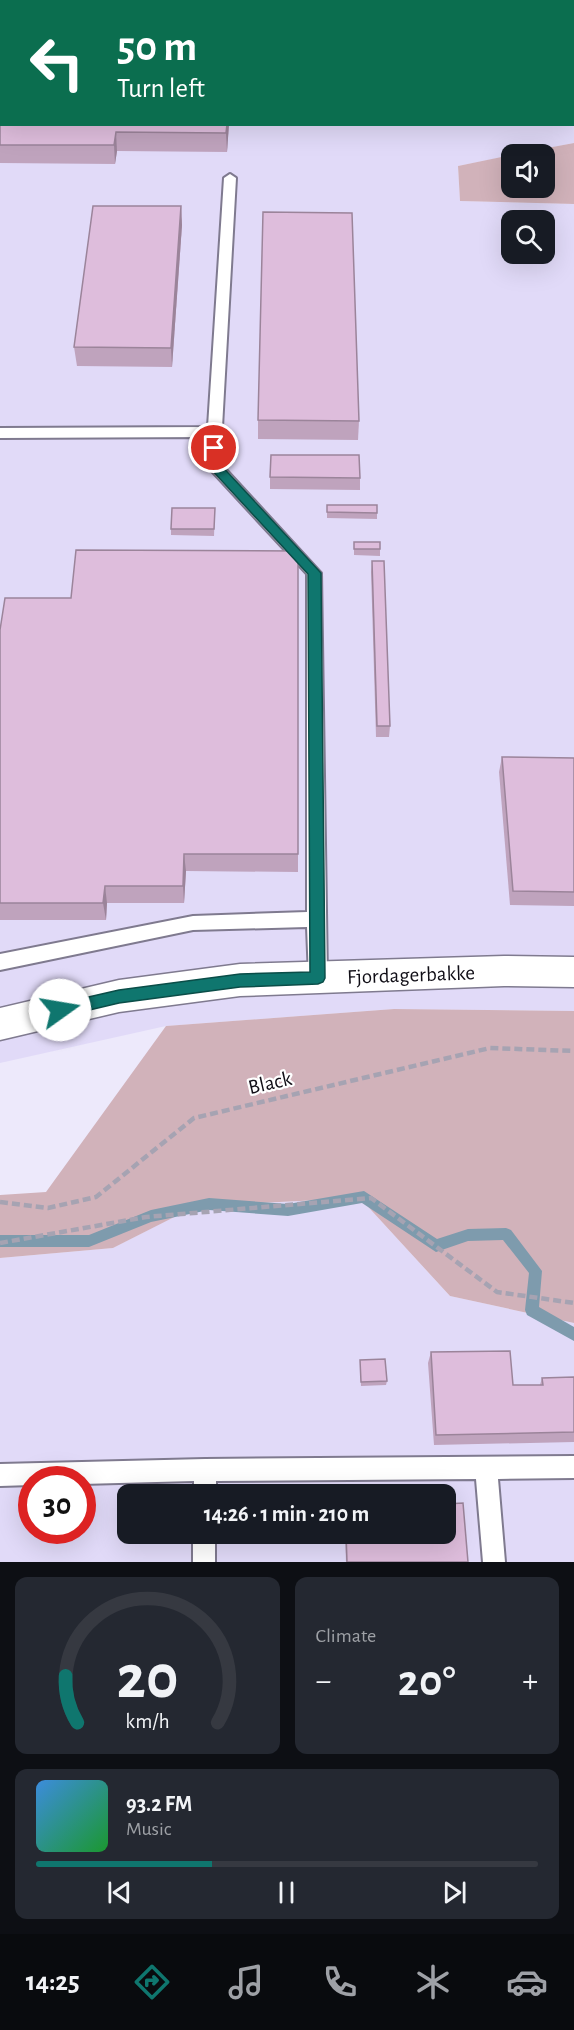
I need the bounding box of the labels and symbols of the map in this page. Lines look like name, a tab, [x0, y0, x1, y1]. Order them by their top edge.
pin	[188, 422, 239, 473]
street label: Fjordagerbakke	[347, 962, 475, 988]
position arrow	[28, 978, 92, 1042]
street label: Black	[246, 1068, 294, 1098]
speed limit sign: 30	[18, 1466, 96, 1544]

